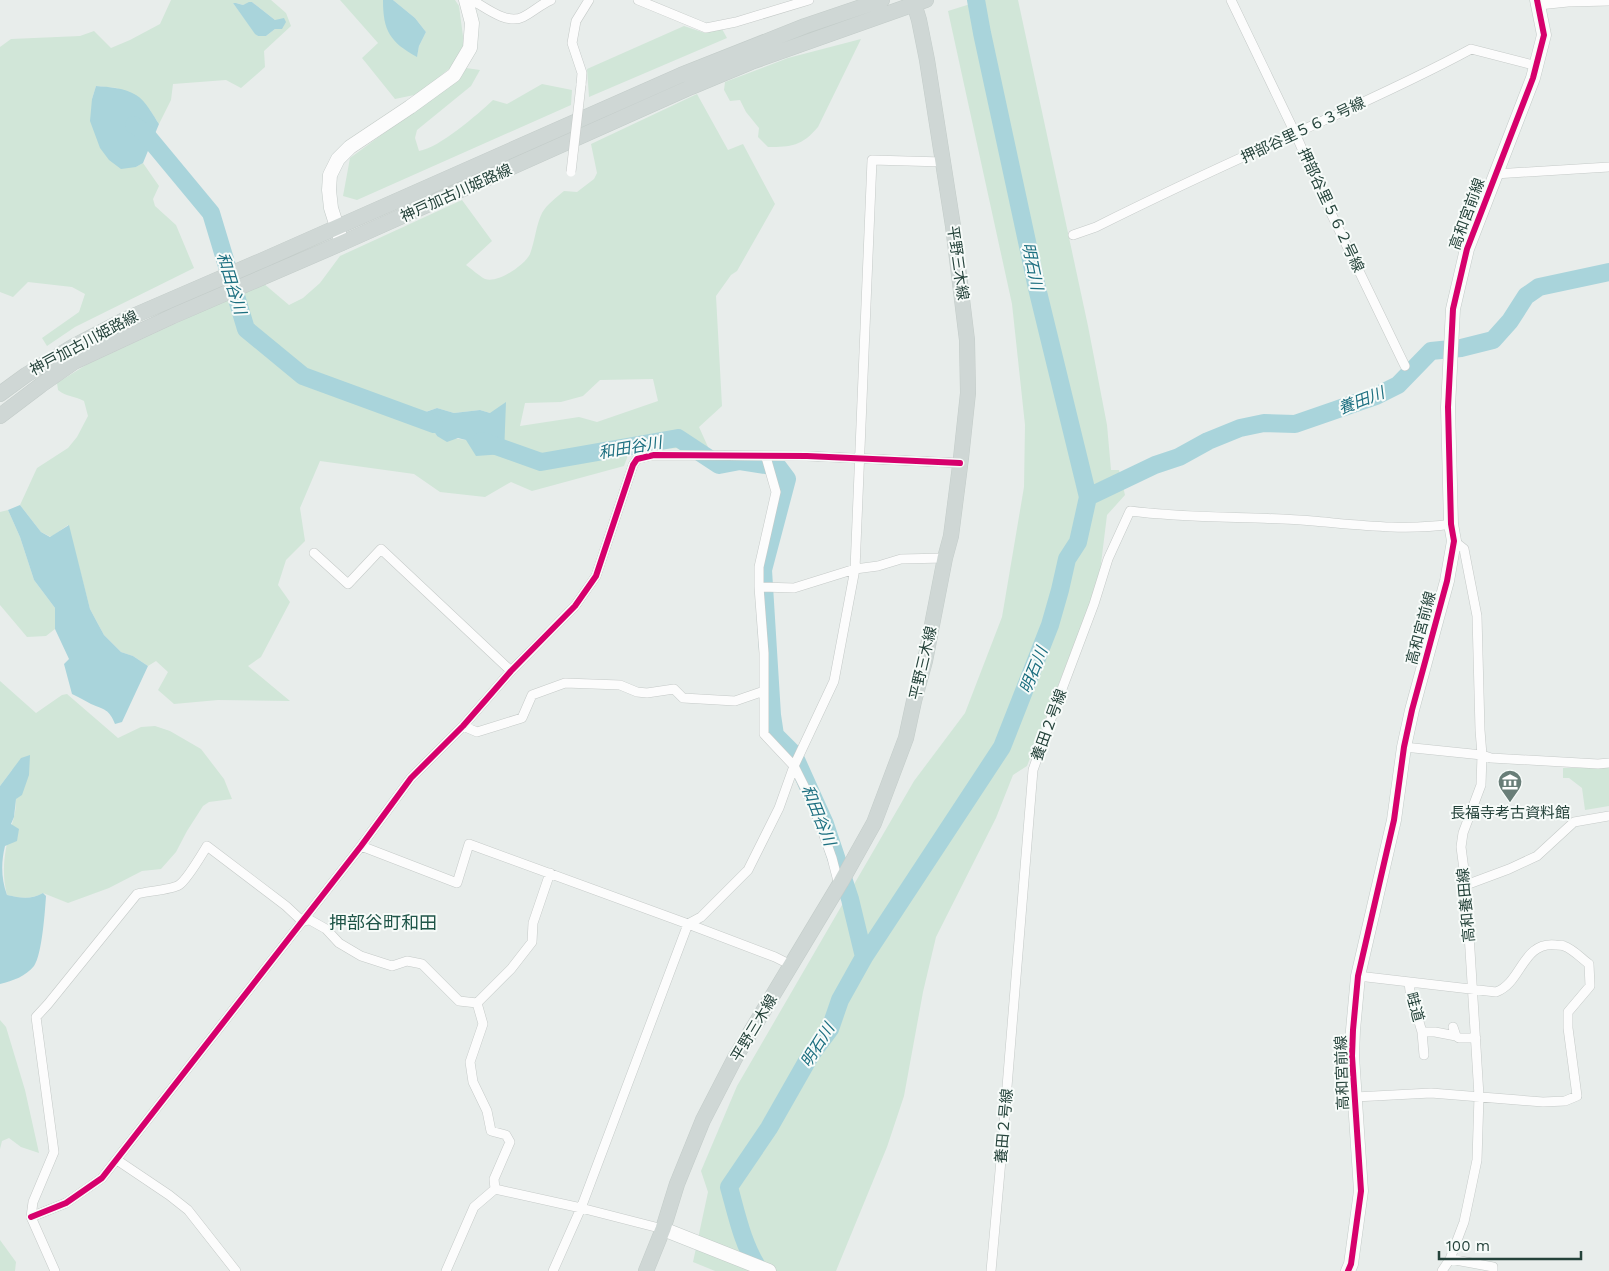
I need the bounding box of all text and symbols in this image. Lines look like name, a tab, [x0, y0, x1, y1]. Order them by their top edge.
street label: 押部谷里５６３号線	[1238, 93, 1368, 167]
street label: 押部谷里５６２号線	[1294, 145, 1368, 275]
street label: 神戸加古川姫路線	[398, 160, 514, 226]
street label: 高和宮前線	[1446, 176, 1488, 252]
street label: 平野三木線	[944, 225, 972, 301]
water label: 明石川	[1018, 241, 1047, 294]
water label: 和田谷川	[213, 250, 251, 318]
street label: 神戸加古川姫路線	[27, 307, 141, 379]
water label: 養田川	[1335, 382, 1389, 418]
water label: 和田谷川	[597, 432, 665, 462]
street label: 高和宮前線	[1403, 589, 1439, 667]
street label: 平野三木線	[906, 624, 940, 702]
water label: 明石川	[1016, 643, 1052, 696]
street label: 養田２号線	[1028, 687, 1070, 763]
museum icon: 長福寺考古資料館	[1497, 769, 1523, 803]
water label: 和田谷川	[798, 782, 840, 850]
place label: 長福寺考古資料館	[1450, 804, 1570, 822]
street label: 高和養田線	[1454, 867, 1478, 943]
district label: 押部谷町和田	[329, 912, 437, 933]
street label: 畦道	[1402, 990, 1428, 1024]
street label: 平野三木線	[727, 991, 781, 1065]
water label: 明石川	[797, 1018, 839, 1071]
street label: 高和宮前線	[1332, 1035, 1352, 1111]
street label: 養田２号線	[992, 1088, 1016, 1164]
scale bar	[1439, 1228, 1582, 1260]
text: 100 m	[1446, 1237, 1490, 1255]

